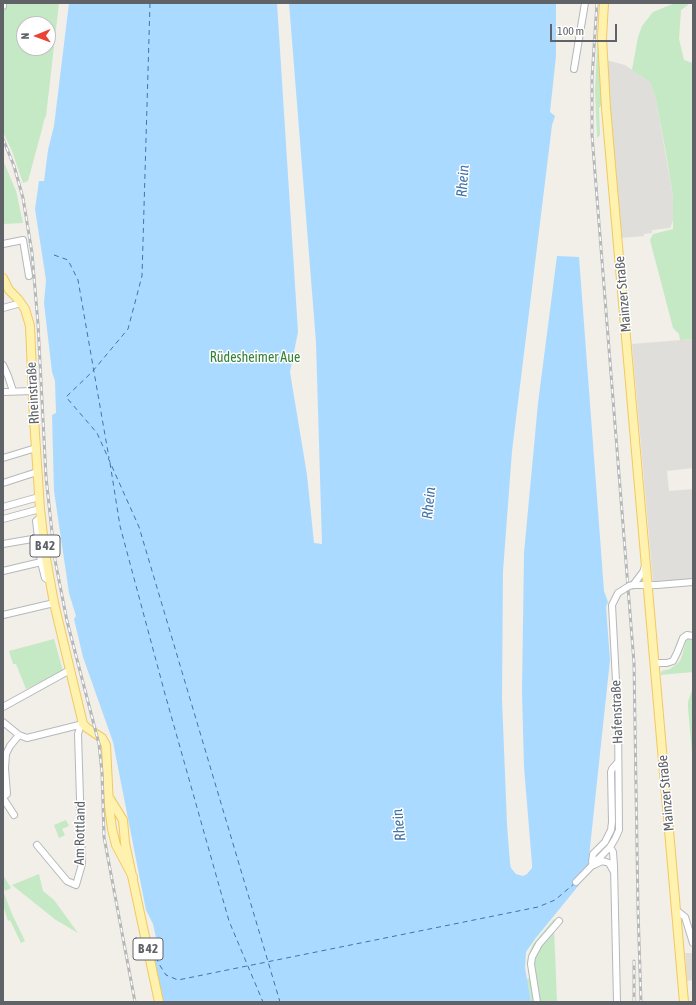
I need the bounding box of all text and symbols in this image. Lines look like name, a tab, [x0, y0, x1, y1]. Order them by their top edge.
north arrow	[16, 16, 56, 56]
scale bar	[552, 16, 619, 42]
text: 100 m	[557, 24, 584, 38]
text: N	[19, 33, 31, 40]
water label: Rhein	[453, 164, 473, 198]
street label: Mainzer Straße	[611, 255, 635, 333]
park label: Rüdesheimer Aue	[210, 350, 300, 366]
street label: Rheinstraße	[23, 361, 43, 425]
water label: Rhein	[418, 486, 440, 520]
road number: B 42	[30, 535, 60, 557]
street label: Hafenstraße	[607, 680, 627, 744]
street label: Mainzer Straße	[654, 754, 678, 832]
street label: Am Rottland	[71, 801, 89, 865]
water label: Rhein	[388, 808, 410, 842]
road number: B 42	[133, 938, 163, 960]

